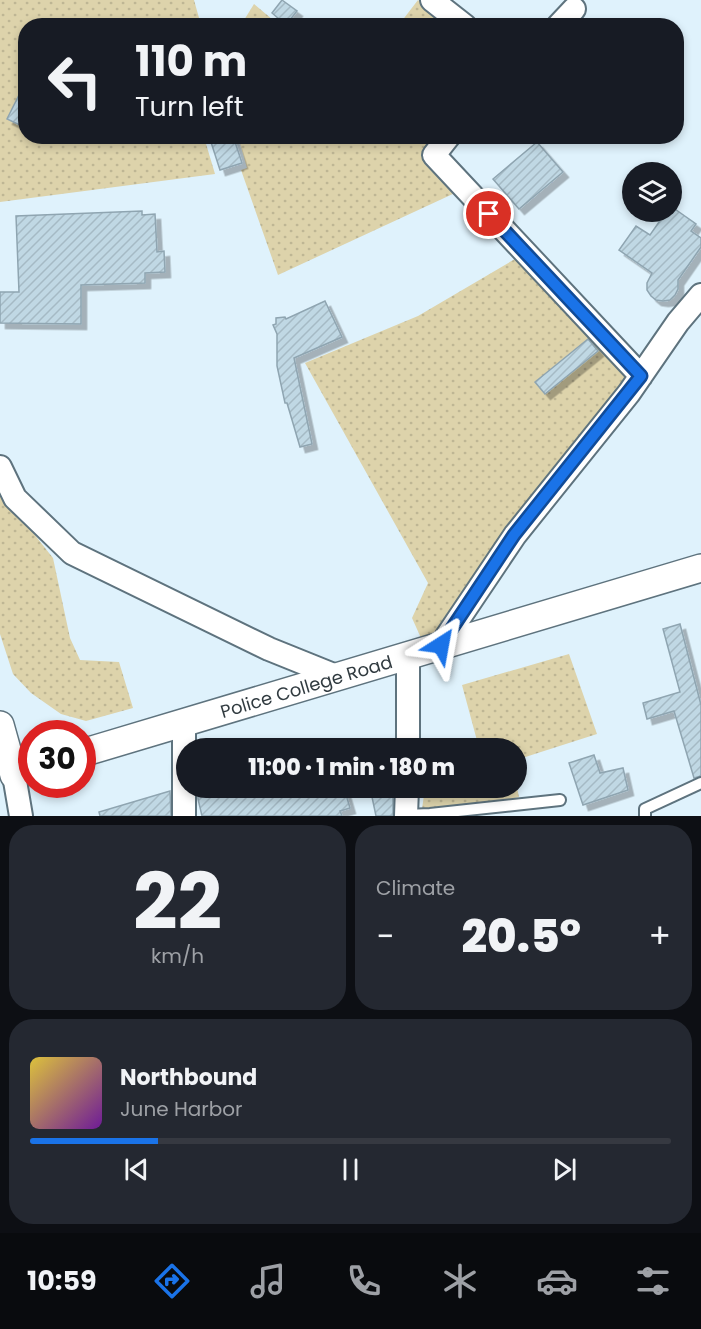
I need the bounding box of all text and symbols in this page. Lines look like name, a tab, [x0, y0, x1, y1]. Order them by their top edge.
text: 110 m	[135, 32, 247, 91]
icon: left	[36, 42, 114, 120]
text: Turn left	[135, 88, 244, 125]
map controls	[622, 162, 682, 222]
button: layers	[622, 162, 682, 222]
pin	[463, 188, 514, 239]
icon: arrive	[472, 197, 505, 230]
position arrow	[409, 613, 473, 677]
street label: Police College Road	[217, 648, 395, 723]
speed limit sign: 30	[18, 720, 96, 798]
text: 11:00 · 1 min · 180 m	[248, 752, 455, 783]
text: 22	[133, 847, 222, 956]
text: Climate	[376, 874, 455, 902]
text: 20.5°	[461, 905, 581, 968]
text: −	[376, 913, 394, 960]
text: +	[648, 913, 671, 960]
text: km/h	[151, 942, 204, 970]
text: Northbound	[120, 1062, 257, 1093]
text: June Harbor	[120, 1095, 243, 1123]
icon: previous	[120, 1153, 153, 1186]
icon: pause	[334, 1153, 367, 1186]
icon: next	[548, 1153, 581, 1186]
icon: directions	[151, 1260, 193, 1302]
icon: music	[247, 1260, 289, 1302]
icon: phone	[343, 1260, 385, 1302]
icon: climate	[439, 1260, 481, 1302]
icon: car	[536, 1260, 578, 1302]
icon: filters	[632, 1260, 674, 1302]
text: 10:59	[27, 1262, 97, 1299]

